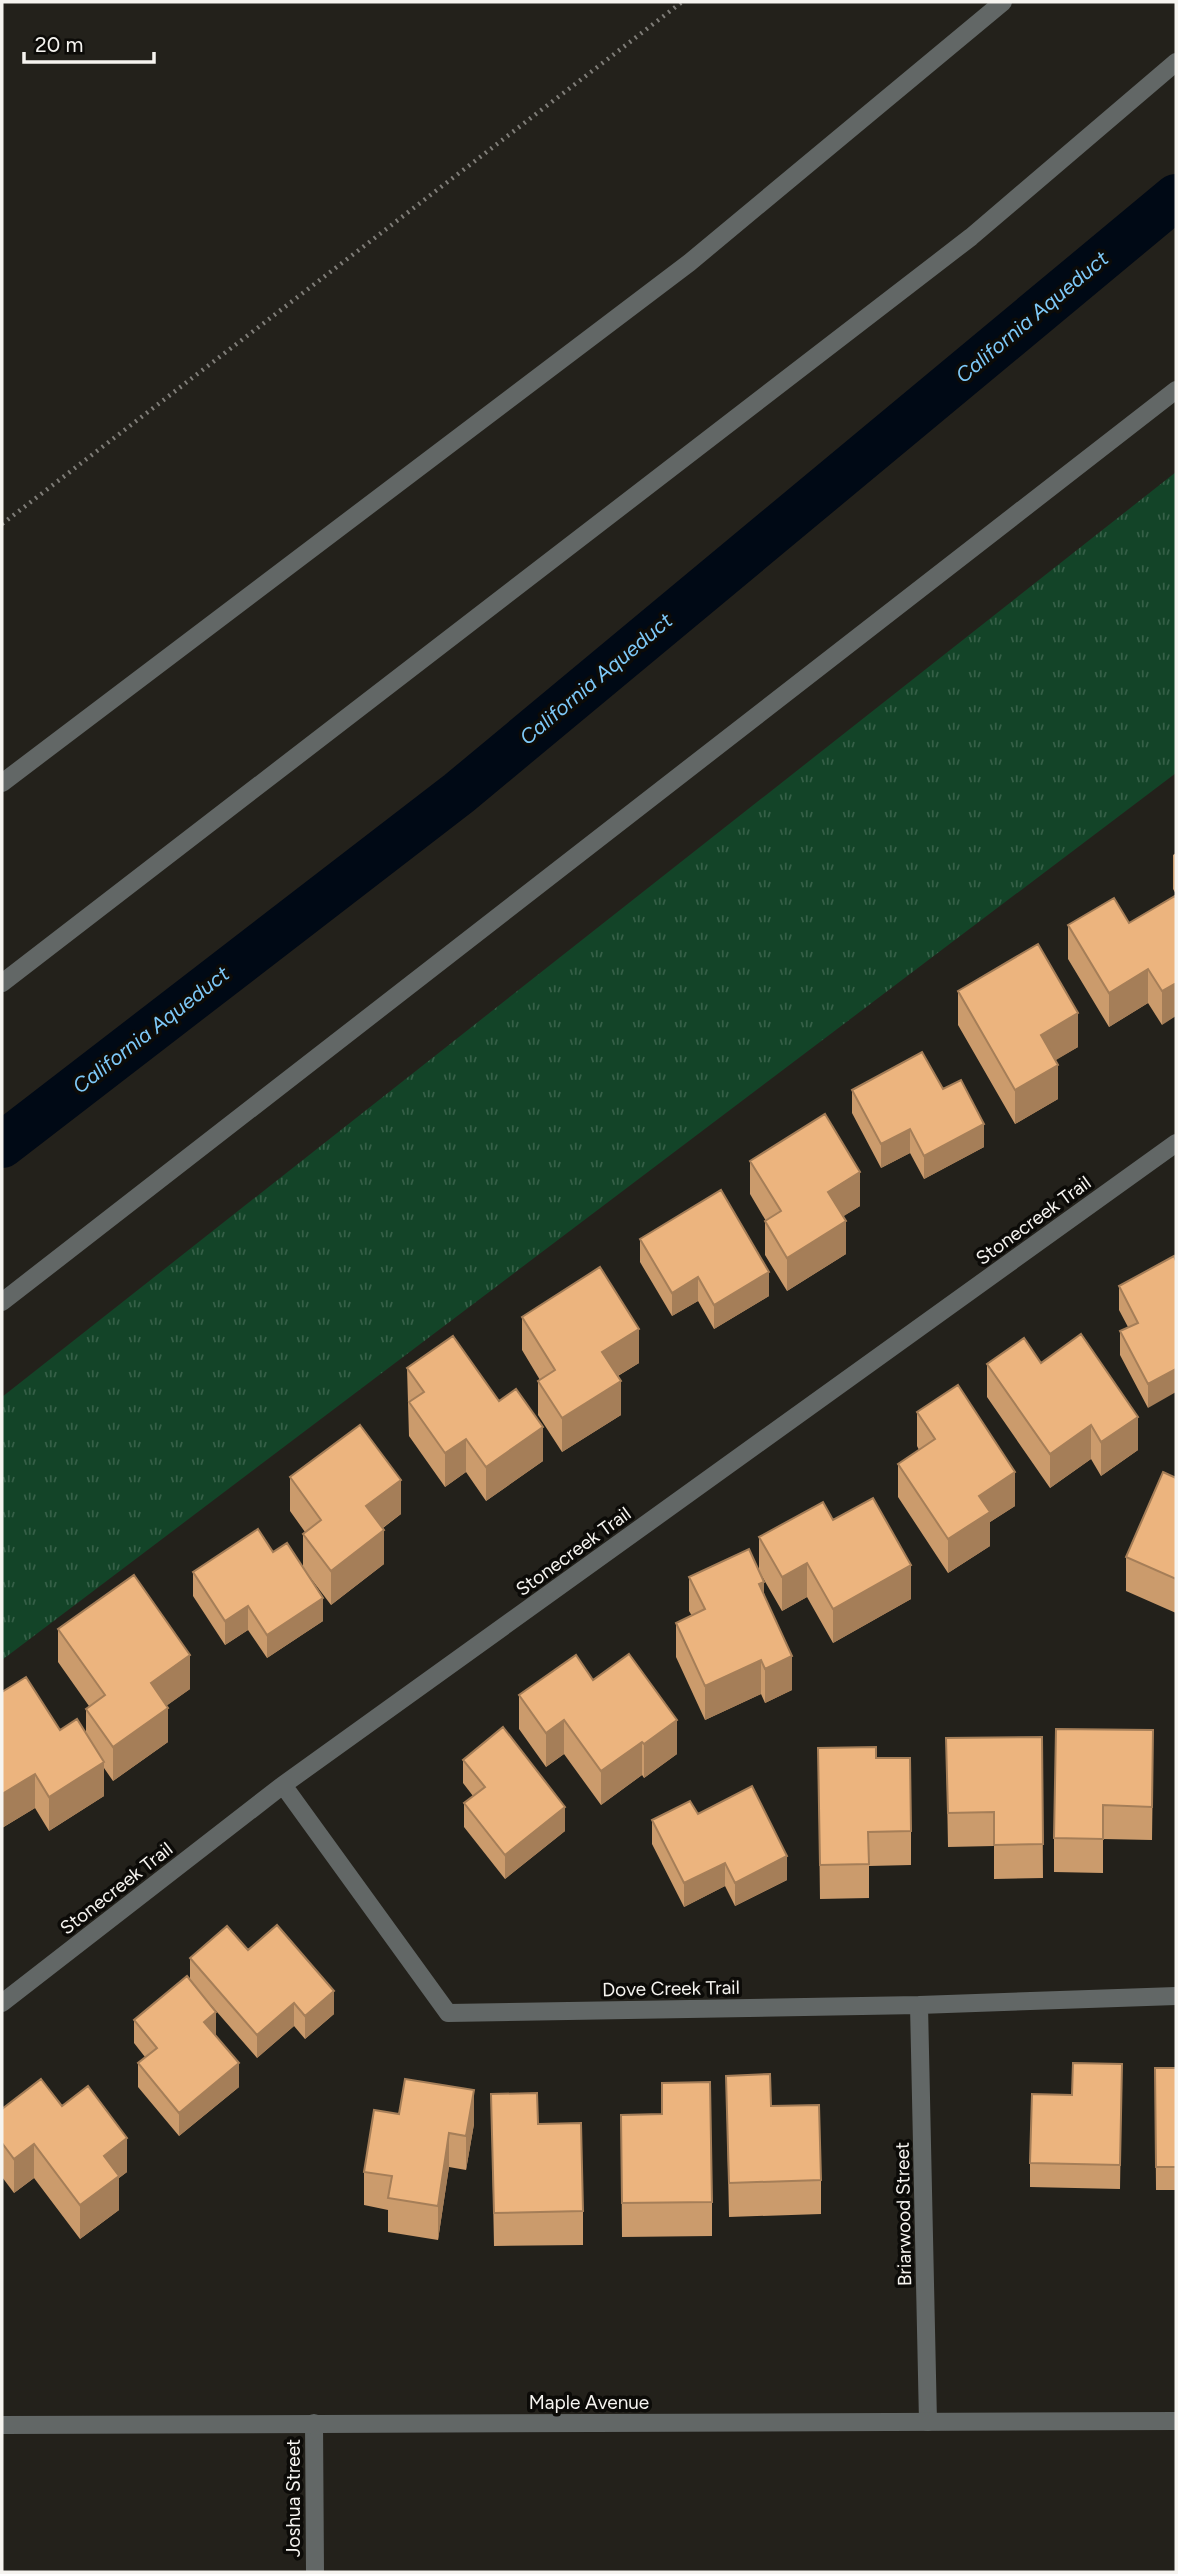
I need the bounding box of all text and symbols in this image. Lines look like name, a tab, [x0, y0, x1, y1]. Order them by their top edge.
scale bar	[24, 21, 154, 65]
text: 20 m	[35, 32, 83, 57]
water label: California Aqueduct	[950, 245, 1114, 388]
water label: California Aqueduct	[514, 607, 678, 750]
water label: California Aqueduct	[68, 960, 235, 1098]
street label: Stonecreek Trail	[971, 1171, 1095, 1270]
street label: Stonecreek Trail	[511, 1502, 635, 1601]
street label: Stonecreek Trail	[55, 1837, 177, 1939]
street label: Dove Creek Trail	[602, 1976, 740, 2001]
street label: Briarwood Street	[891, 2142, 916, 2286]
street label: Maple Avenue	[529, 2391, 649, 2414]
street label: Joshua Street	[282, 2439, 305, 2557]

